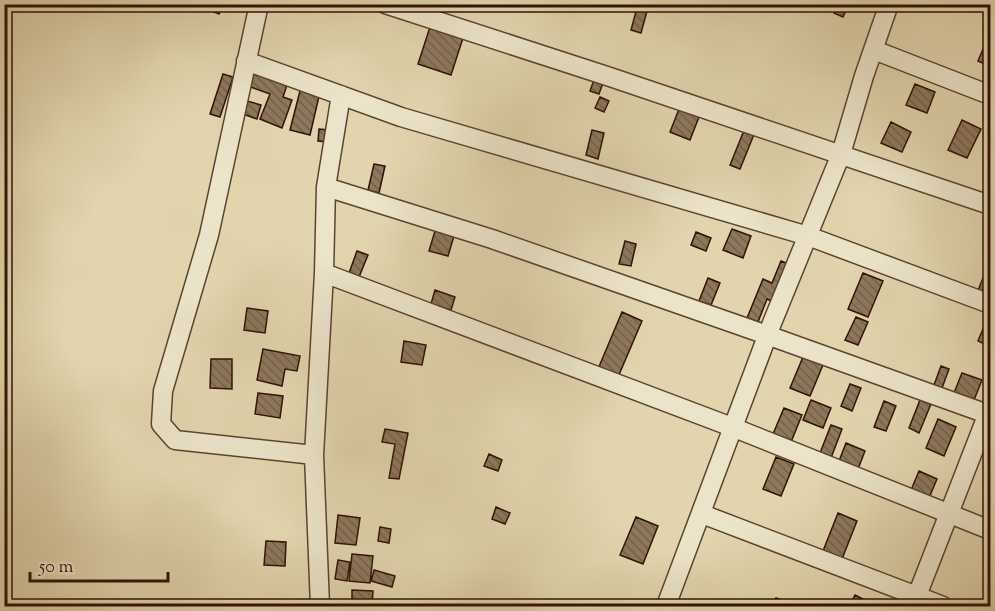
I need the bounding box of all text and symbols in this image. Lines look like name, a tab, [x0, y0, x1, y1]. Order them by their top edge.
scale bar	[30, 545, 168, 583]
text: 50 m	[38, 555, 74, 581]

